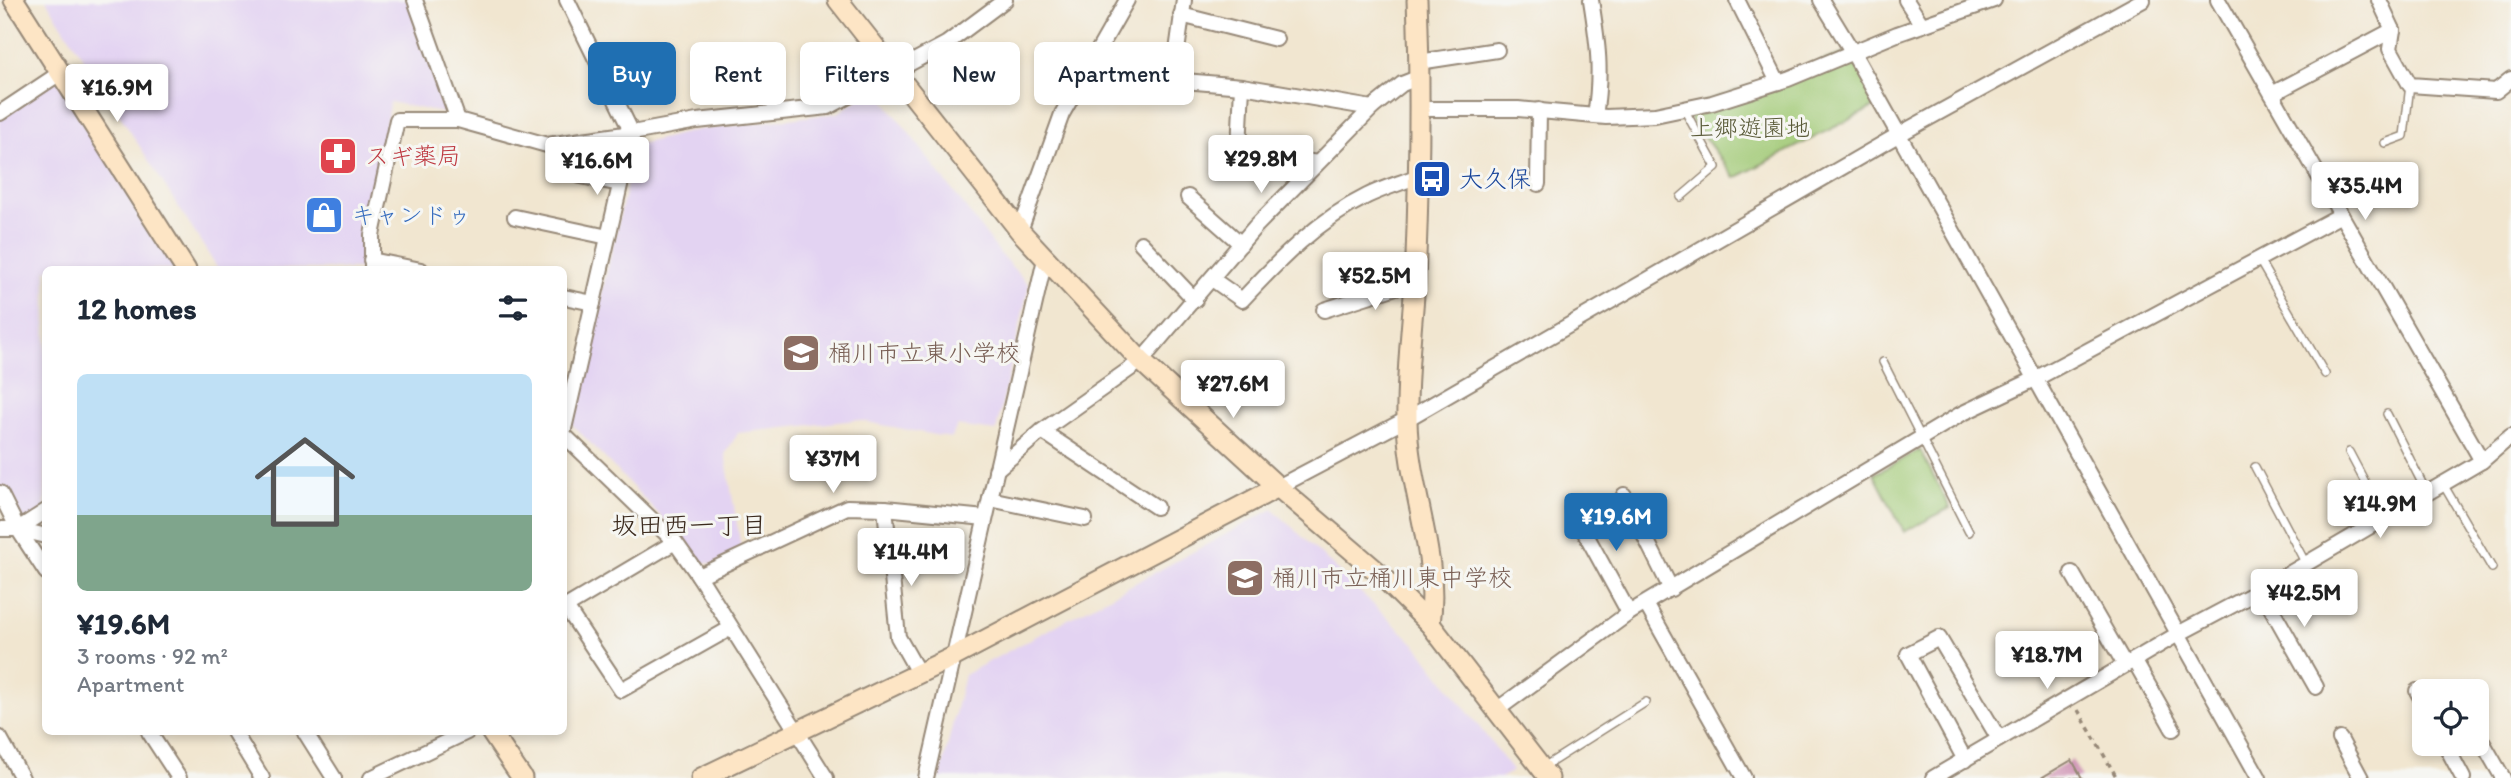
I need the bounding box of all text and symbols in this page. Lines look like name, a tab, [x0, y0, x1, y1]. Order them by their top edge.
chip: Buy	[588, 42, 676, 105]
chip: Rent	[690, 42, 786, 105]
chip: Filters	[800, 42, 914, 105]
chip: New	[928, 42, 1020, 105]
chip: Apartment	[1034, 42, 1194, 105]
pin: ¥16.9M	[60, 64, 174, 124]
text: ¥16.9M	[81, 73, 153, 101]
park label: 上郷遊園地	[1690, 113, 1810, 142]
pharmacy icon: スギ薬局	[317, 135, 359, 177]
pin: ¥29.8M	[1204, 136, 1318, 195]
pin: ¥16.6M	[540, 138, 654, 197]
place label: スギ薬局	[365, 141, 461, 170]
text: ¥29.8M	[1224, 144, 1298, 172]
text: ¥16.6M	[561, 146, 633, 174]
bus stop icon: 大久保	[1411, 158, 1453, 200]
pin: ¥35.4M	[2308, 162, 2422, 222]
place label: 大久保	[1459, 164, 1531, 193]
text: ¥35.4M	[2327, 171, 2403, 199]
shop icon: キャンドゥ	[303, 194, 345, 236]
place label: キャンドゥ	[351, 200, 471, 229]
pin: ¥52.5M	[1318, 252, 1432, 312]
text: ¥52.5M	[1339, 261, 1411, 289]
icon: filters	[494, 289, 532, 327]
text: 12 homes	[77, 290, 197, 327]
school or university icon: 桶川市立東小学校	[780, 332, 822, 374]
place label: 桶川市立東小学校	[828, 338, 1020, 367]
pin: ¥27.6M	[1176, 360, 1290, 420]
text: ¥27.6M	[1197, 369, 1269, 397]
icon: home	[242, 419, 368, 545]
pin: ¥37M	[792, 435, 874, 495]
text: ¥37M	[806, 444, 860, 472]
pin: ¥14.9M	[2323, 480, 2437, 540]
text: ¥14.9M	[2343, 489, 2417, 517]
pin: ¥19.6M	[1559, 494, 1673, 553]
text: ¥19.6M	[1580, 502, 1652, 530]
district label: 坂田西一丁目	[611, 509, 767, 541]
pin: ¥14.4M	[854, 528, 968, 588]
text: ¥14.4M	[874, 537, 948, 565]
school or university icon: 桶川市立桶川東中学校	[1224, 557, 1266, 599]
place label: 桶川市立桶川東中学校	[1272, 563, 1512, 592]
pin: ¥42.5M	[2247, 570, 2361, 629]
text: ¥42.5M	[2267, 578, 2341, 606]
text: ¥19.6M	[77, 605, 170, 642]
pin: ¥18.7M	[1990, 632, 2104, 691]
text: ¥18.7M	[2011, 640, 2083, 668]
text: 3 rooms · 92 m²	[77, 642, 228, 670]
text: Apartment	[77, 670, 184, 698]
map controls	[2412, 679, 2489, 756]
button: locate	[2412, 679, 2489, 756]

